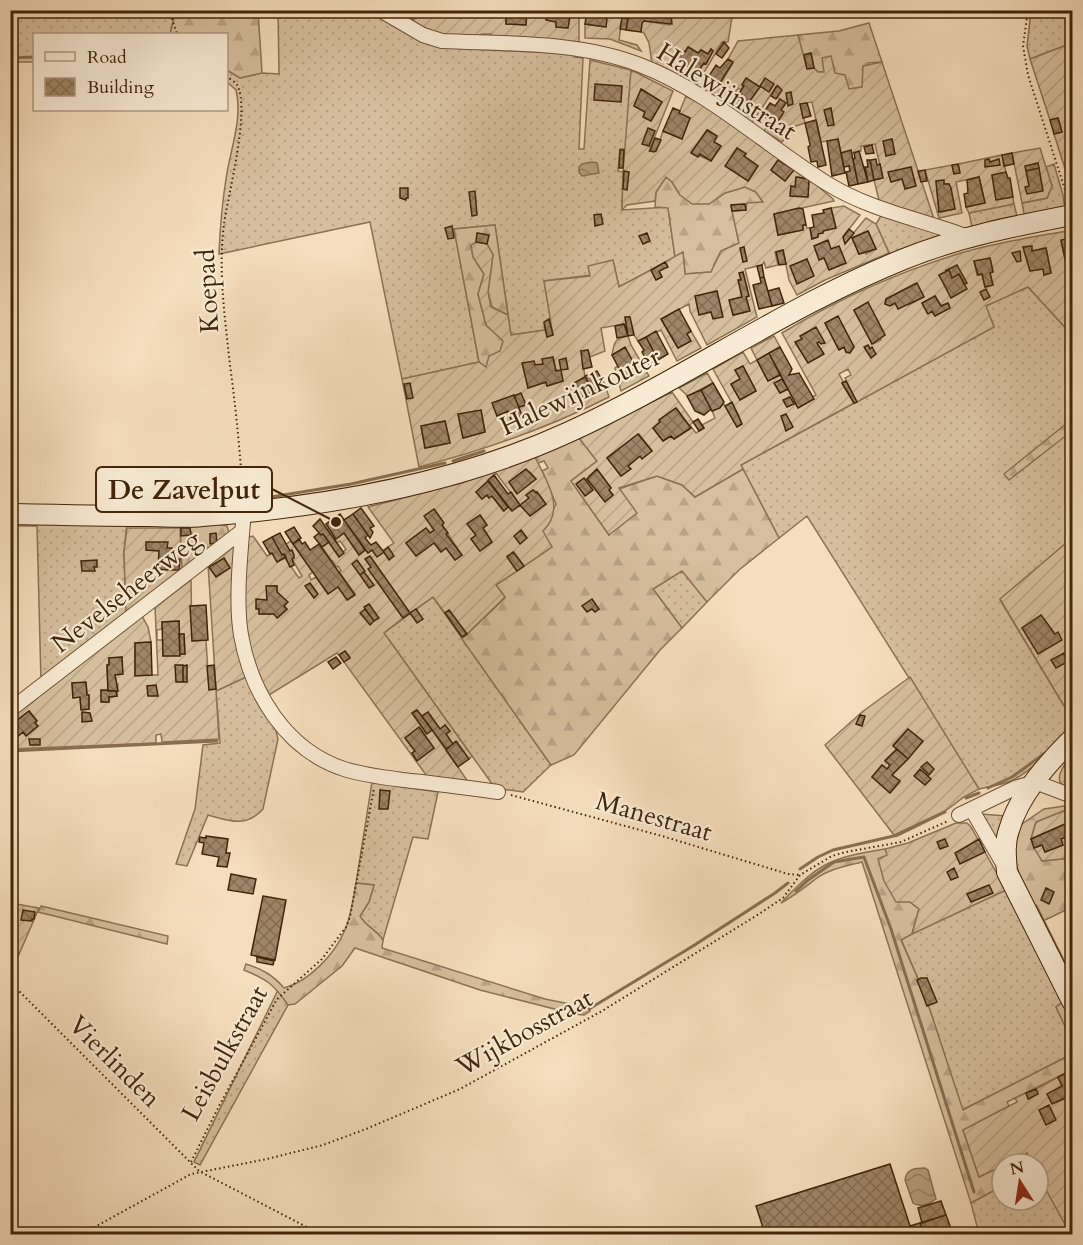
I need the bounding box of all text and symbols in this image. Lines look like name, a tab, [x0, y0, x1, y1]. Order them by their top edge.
legend	[33, 33, 228, 111]
street label: Halewijnstraat	[650, 35, 803, 148]
text: Road	[87, 45, 127, 70]
text: Building	[87, 75, 155, 100]
street label: Koepad	[188, 248, 227, 334]
street label: Halewijnkouter	[494, 339, 667, 444]
callout: De Zavelput	[96, 467, 272, 512]
text: De Zavelput	[108, 472, 261, 509]
street label: Nevelseheerweg	[44, 522, 209, 661]
street label: Manestraat	[592, 783, 716, 850]
street label: Leisbulkstraat	[173, 979, 276, 1127]
street label: Wijkbosstraat	[449, 981, 599, 1085]
street label: Vierlinden	[61, 1008, 168, 1115]
north arrow	[990, 1152, 1050, 1212]
text: N	[1008, 1156, 1026, 1181]

